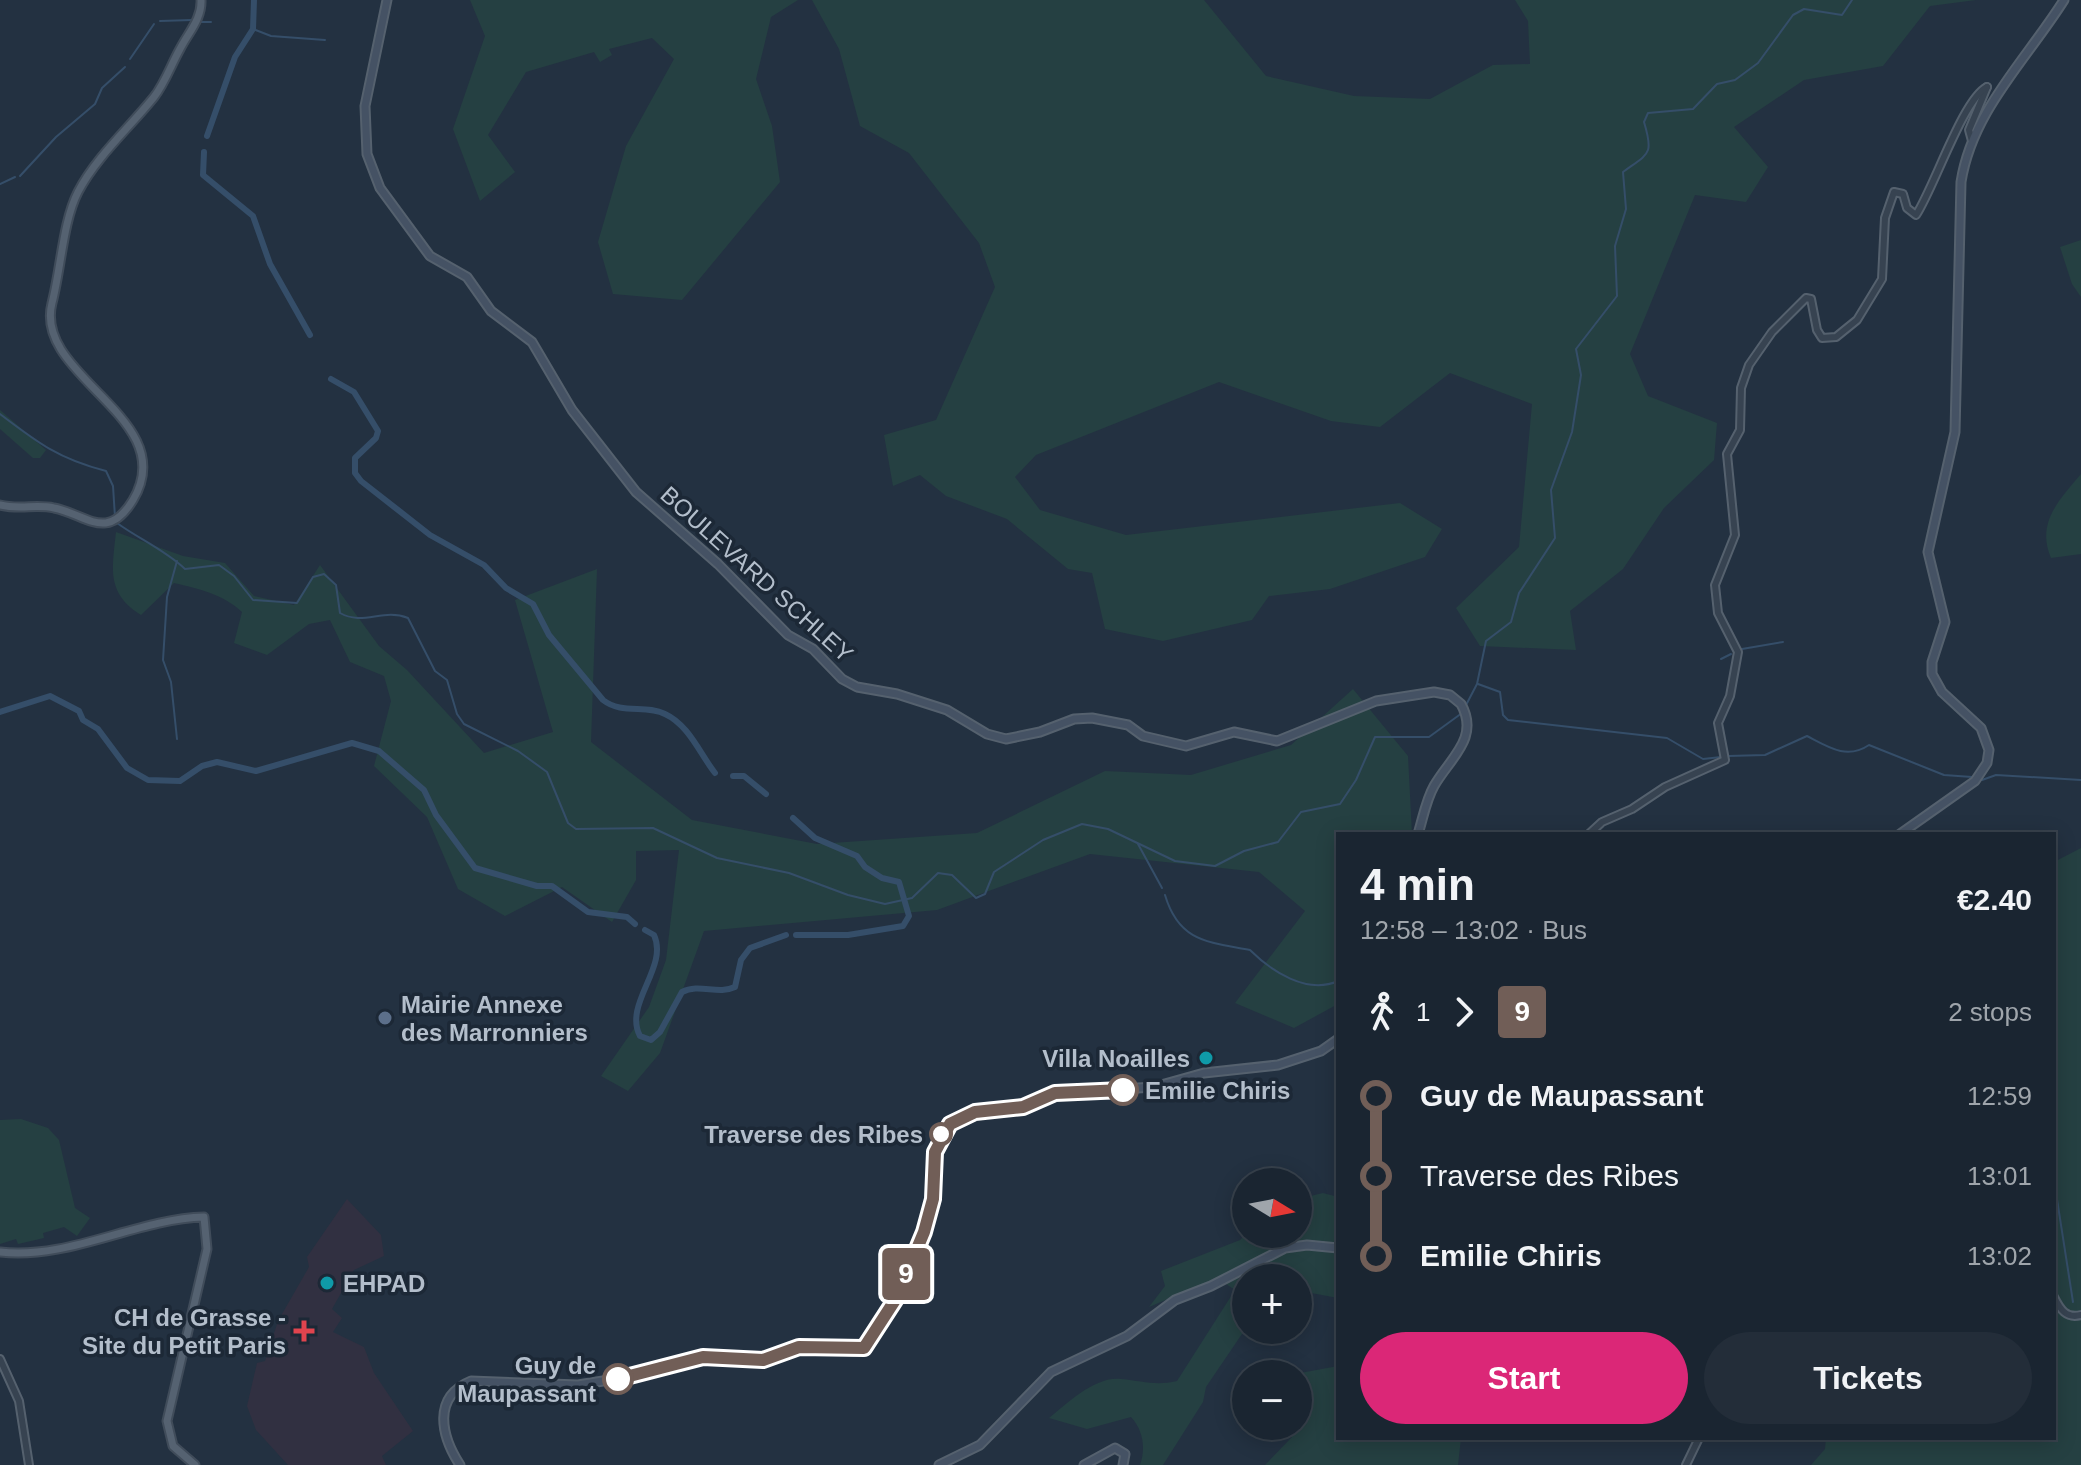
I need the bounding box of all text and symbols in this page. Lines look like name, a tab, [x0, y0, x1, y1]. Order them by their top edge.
street label: BOULEVARD SCHLEY	[655, 481, 859, 667]
text: 4 min	[1360, 860, 1475, 909]
text: €2.40	[1957, 883, 2032, 916]
text: 12:58 – 13:02 · Bus	[1360, 915, 1587, 945]
icon: walk	[1360, 990, 1404, 1034]
icon: forward	[1442, 990, 1486, 1034]
place label: Mairie Annexe des Marronniers	[401, 991, 588, 1046]
text: 9	[1514, 996, 1530, 1027]
text: 1	[1416, 997, 1430, 1027]
text: 2 stops	[1948, 997, 2032, 1027]
marker: Mairie Annexe des Marronniers	[376, 1009, 394, 1027]
place label: Villa Noailles	[1042, 1045, 1190, 1072]
marker: Villa Noailles	[1197, 1049, 1215, 1067]
marker: Emilie Chiris	[1108, 1075, 1138, 1105]
place label: Emilie Chiris	[1145, 1077, 1290, 1104]
text: Guy de Maupassant	[1420, 1079, 1703, 1112]
text: 12:59	[1967, 1081, 2032, 1111]
place label: Traverse des Ribes	[704, 1121, 923, 1148]
marker: Traverse des Ribes	[930, 1123, 952, 1145]
text: Traverse des Ribes	[1420, 1159, 1679, 1192]
text: 13:01	[1967, 1161, 2032, 1191]
north arrow	[1232, 1168, 1312, 1248]
map controls	[1232, 1168, 1312, 1440]
text: Emilie Chiris	[1420, 1239, 1602, 1272]
text: 13:02	[1967, 1241, 2032, 1271]
line badge: 9	[880, 1248, 932, 1300]
text: 9	[898, 1258, 914, 1289]
button: +	[1232, 1264, 1312, 1344]
place label: EHPAD	[343, 1270, 425, 1297]
marker: EHPAD	[318, 1274, 336, 1292]
place label: CH de Grasse - Site du Petit Paris	[82, 1304, 286, 1359]
marker: CH de Grasse - Site du Petit Paris	[293, 1320, 315, 1342]
button: Start	[1360, 1332, 1688, 1424]
button: Tickets	[1704, 1332, 2032, 1424]
place label: Guy de Maupassant	[457, 1352, 596, 1407]
button: −	[1232, 1360, 1312, 1440]
marker: Guy de Maupassant	[603, 1364, 633, 1394]

